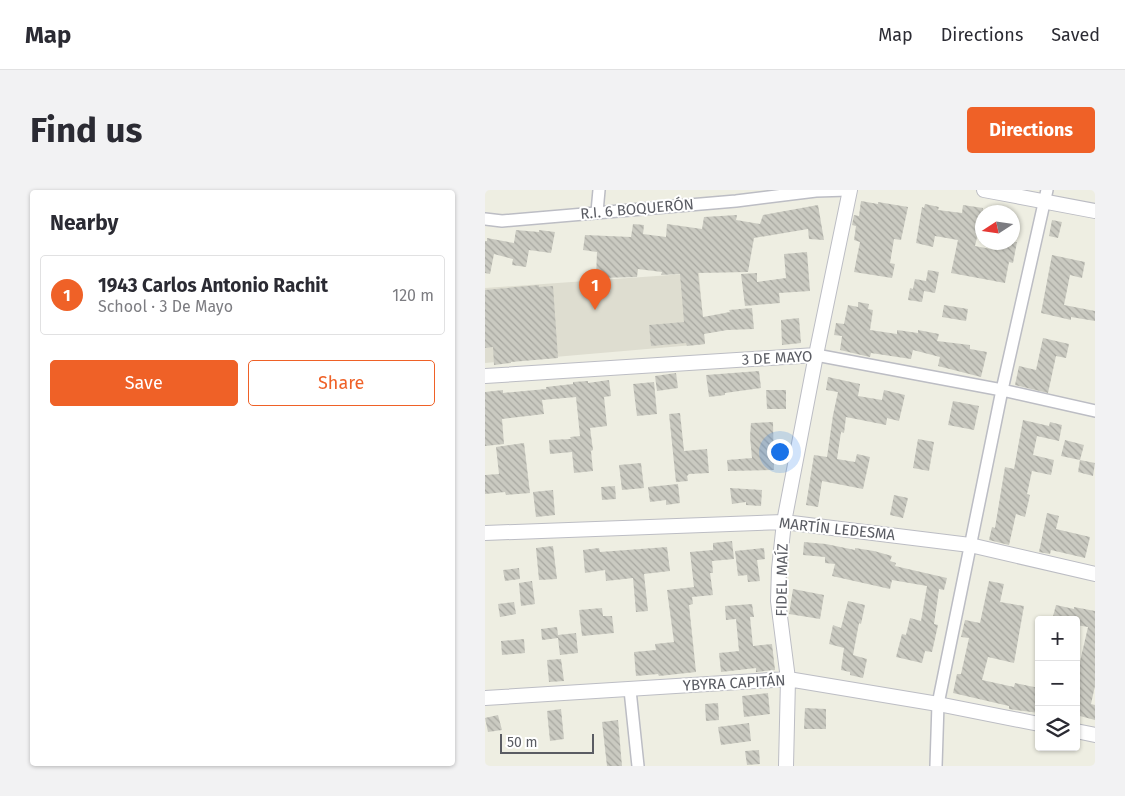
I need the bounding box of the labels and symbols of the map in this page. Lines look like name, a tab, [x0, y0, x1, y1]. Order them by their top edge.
street label: R.I. 6 BOQUERÓN	[579, 195, 695, 223]
north arrow	[975, 205, 1020, 250]
pin: 1	[579, 269, 611, 310]
street label: 3 DE MAYO	[741, 347, 813, 369]
your location	[767, 439, 793, 465]
street label: MARTÍN LEDESMA	[778, 514, 896, 544]
street label: FIDEL MAÍZ	[772, 543, 792, 617]
street label: YBYRA CAPITÁN	[682, 671, 786, 695]
scale bar	[500, 731, 594, 754]

